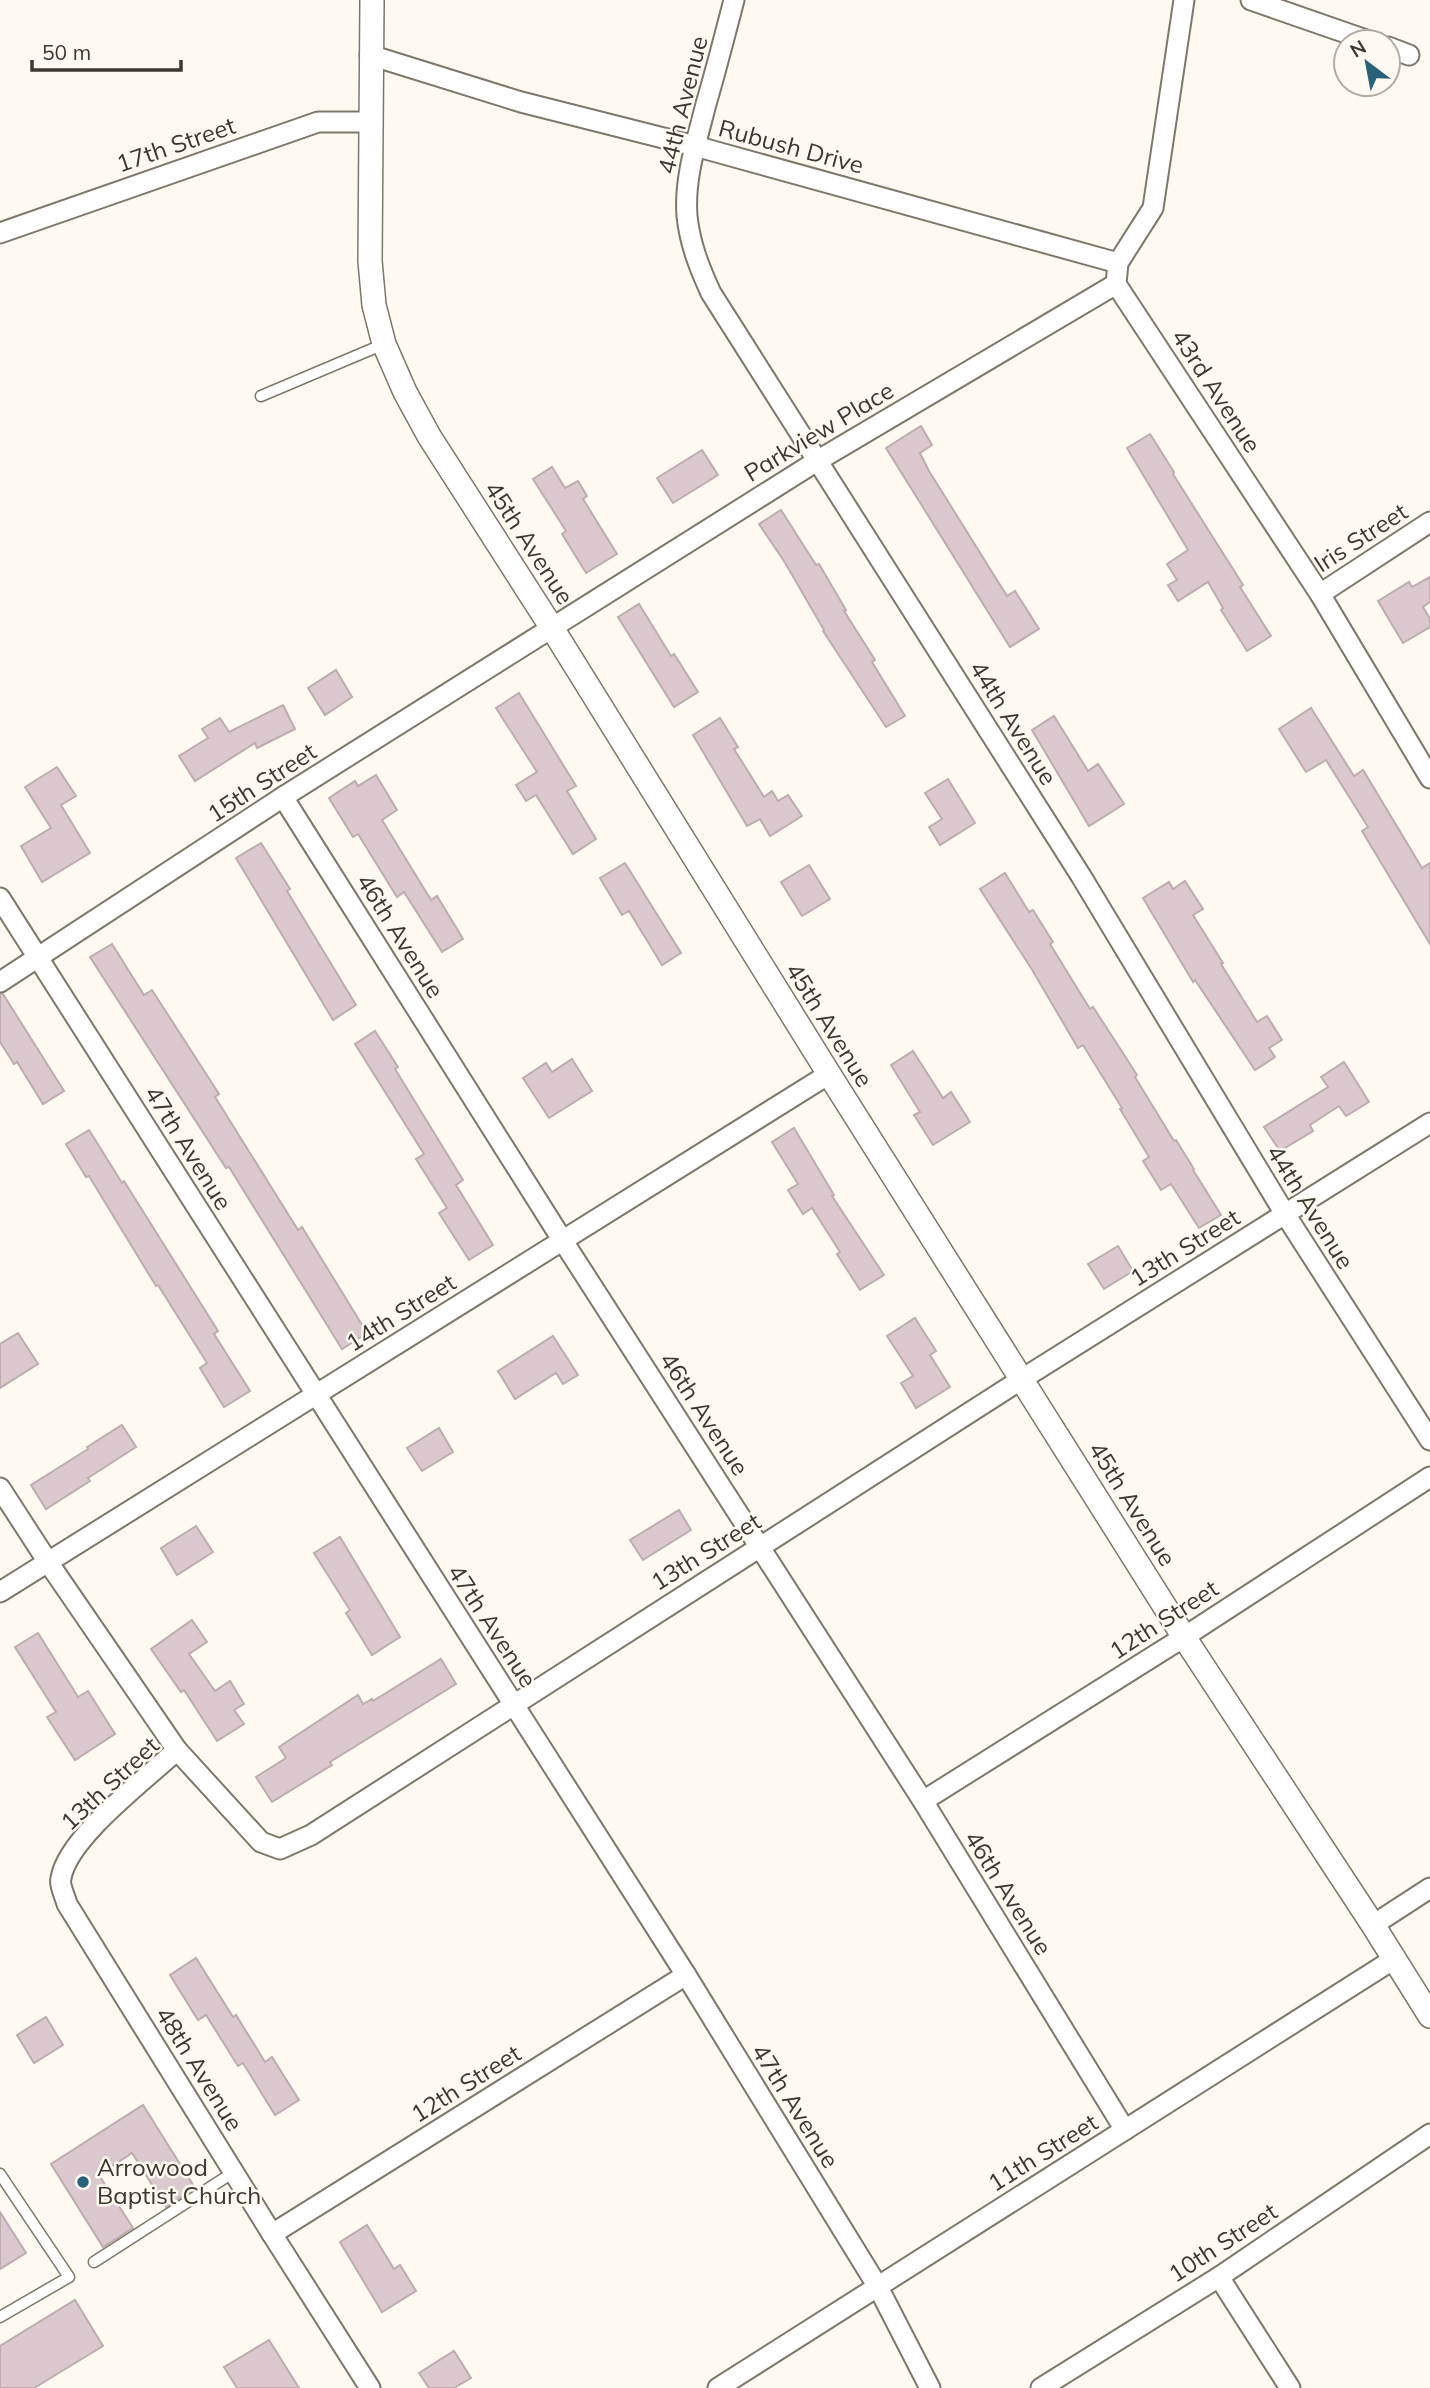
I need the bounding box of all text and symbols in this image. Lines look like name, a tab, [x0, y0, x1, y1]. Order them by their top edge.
scale bar	[32, 28, 180, 72]
north arrow	[1332, 28, 1402, 98]
street label: 44th Avenue	[650, 33, 714, 177]
text: N	[1346, 35, 1370, 63]
text: 50 m	[42, 39, 91, 65]
street label: 17th Street	[112, 110, 239, 178]
street label: Rubush Drive	[715, 112, 867, 180]
street label: 43rd Avenue	[1166, 323, 1268, 458]
street label: Parkview Place	[738, 375, 899, 488]
street label: 45th Avenue	[479, 475, 581, 610]
street label: Iris Street	[1308, 496, 1413, 578]
street label: 44th Avenue	[964, 655, 1064, 790]
street label: 15th Street	[201, 736, 322, 828]
street label: 46th Avenue	[351, 868, 451, 1003]
street label: 45th Avenue	[780, 957, 880, 1092]
street label: 47th Avenue	[139, 1080, 239, 1215]
street label: 44th Avenue	[1261, 1139, 1361, 1274]
street label: 13th Street	[1124, 1202, 1245, 1293]
street label: 14th Street	[340, 1267, 461, 1358]
street label: 46th Avenue	[654, 1346, 756, 1481]
street label: 45th Avenue	[1083, 1436, 1183, 1571]
street label: 13th Street	[645, 1506, 766, 1597]
street label: 47th Avenue	[442, 1558, 544, 1693]
street label: 12th Street	[1103, 1573, 1224, 1665]
street label: 13th Street	[54, 1730, 165, 1836]
street label: 46th Avenue	[959, 1825, 1059, 1960]
street label: 48th Avenue	[150, 2001, 250, 2136]
street label: 12th Street	[405, 2038, 526, 2129]
street label: 47th Avenue	[746, 2038, 846, 2173]
street label: 11th Street	[982, 2107, 1103, 2198]
place label: Arrowood Baptist Church	[97, 2152, 261, 2210]
marker: Arrowood Baptist Church	[75, 2174, 91, 2190]
street label: 10th Street	[1162, 2196, 1283, 2288]

